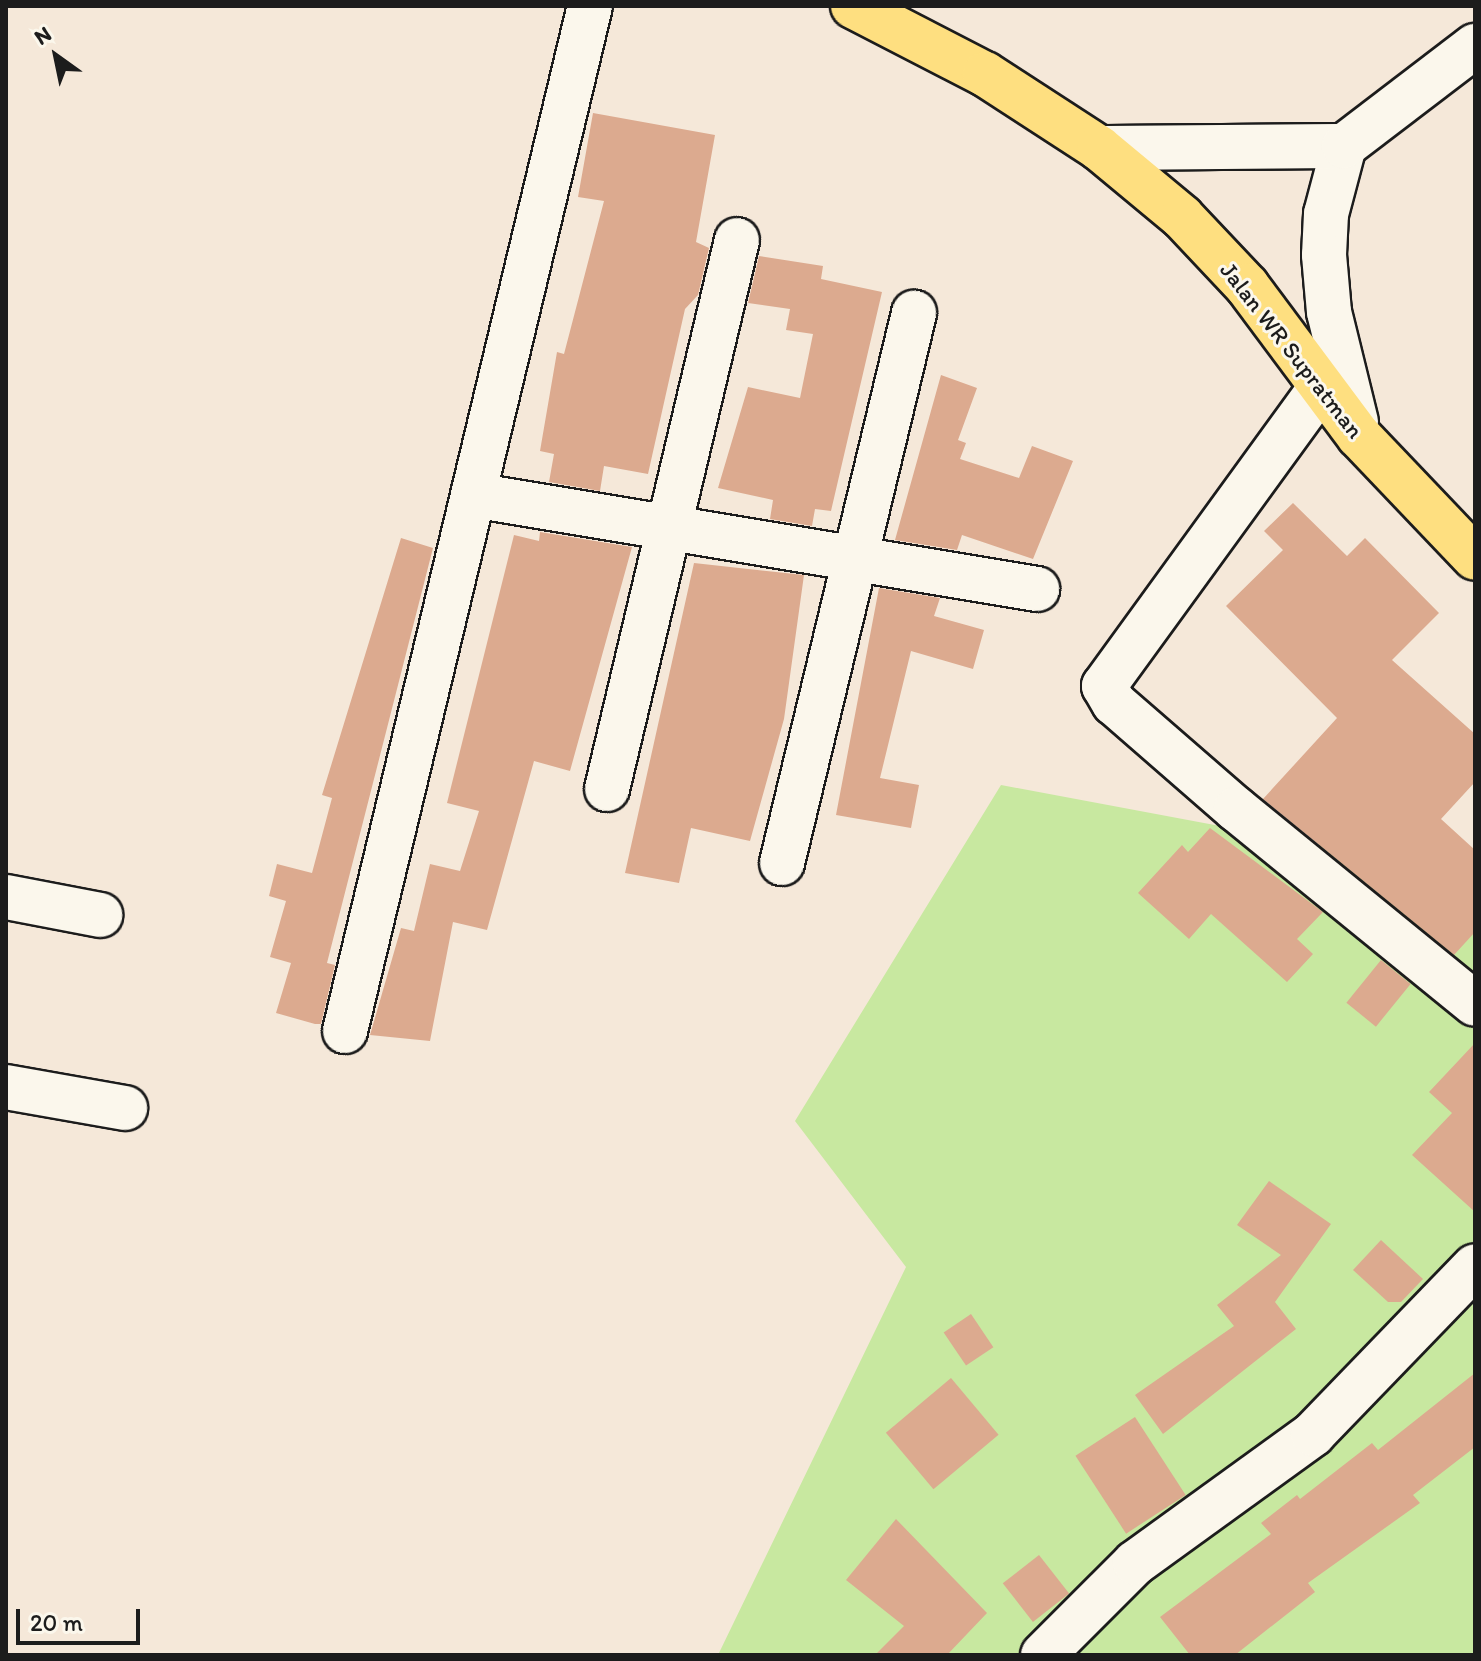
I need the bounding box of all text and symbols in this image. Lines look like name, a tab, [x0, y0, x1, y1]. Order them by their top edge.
north arrow	[16, 16, 96, 96]
text: N	[29, 20, 56, 51]
street label: Jalan WR Supratman	[1214, 256, 1370, 444]
scale bar	[20, 1593, 144, 1643]
text: 20 m	[30, 1608, 83, 1637]

